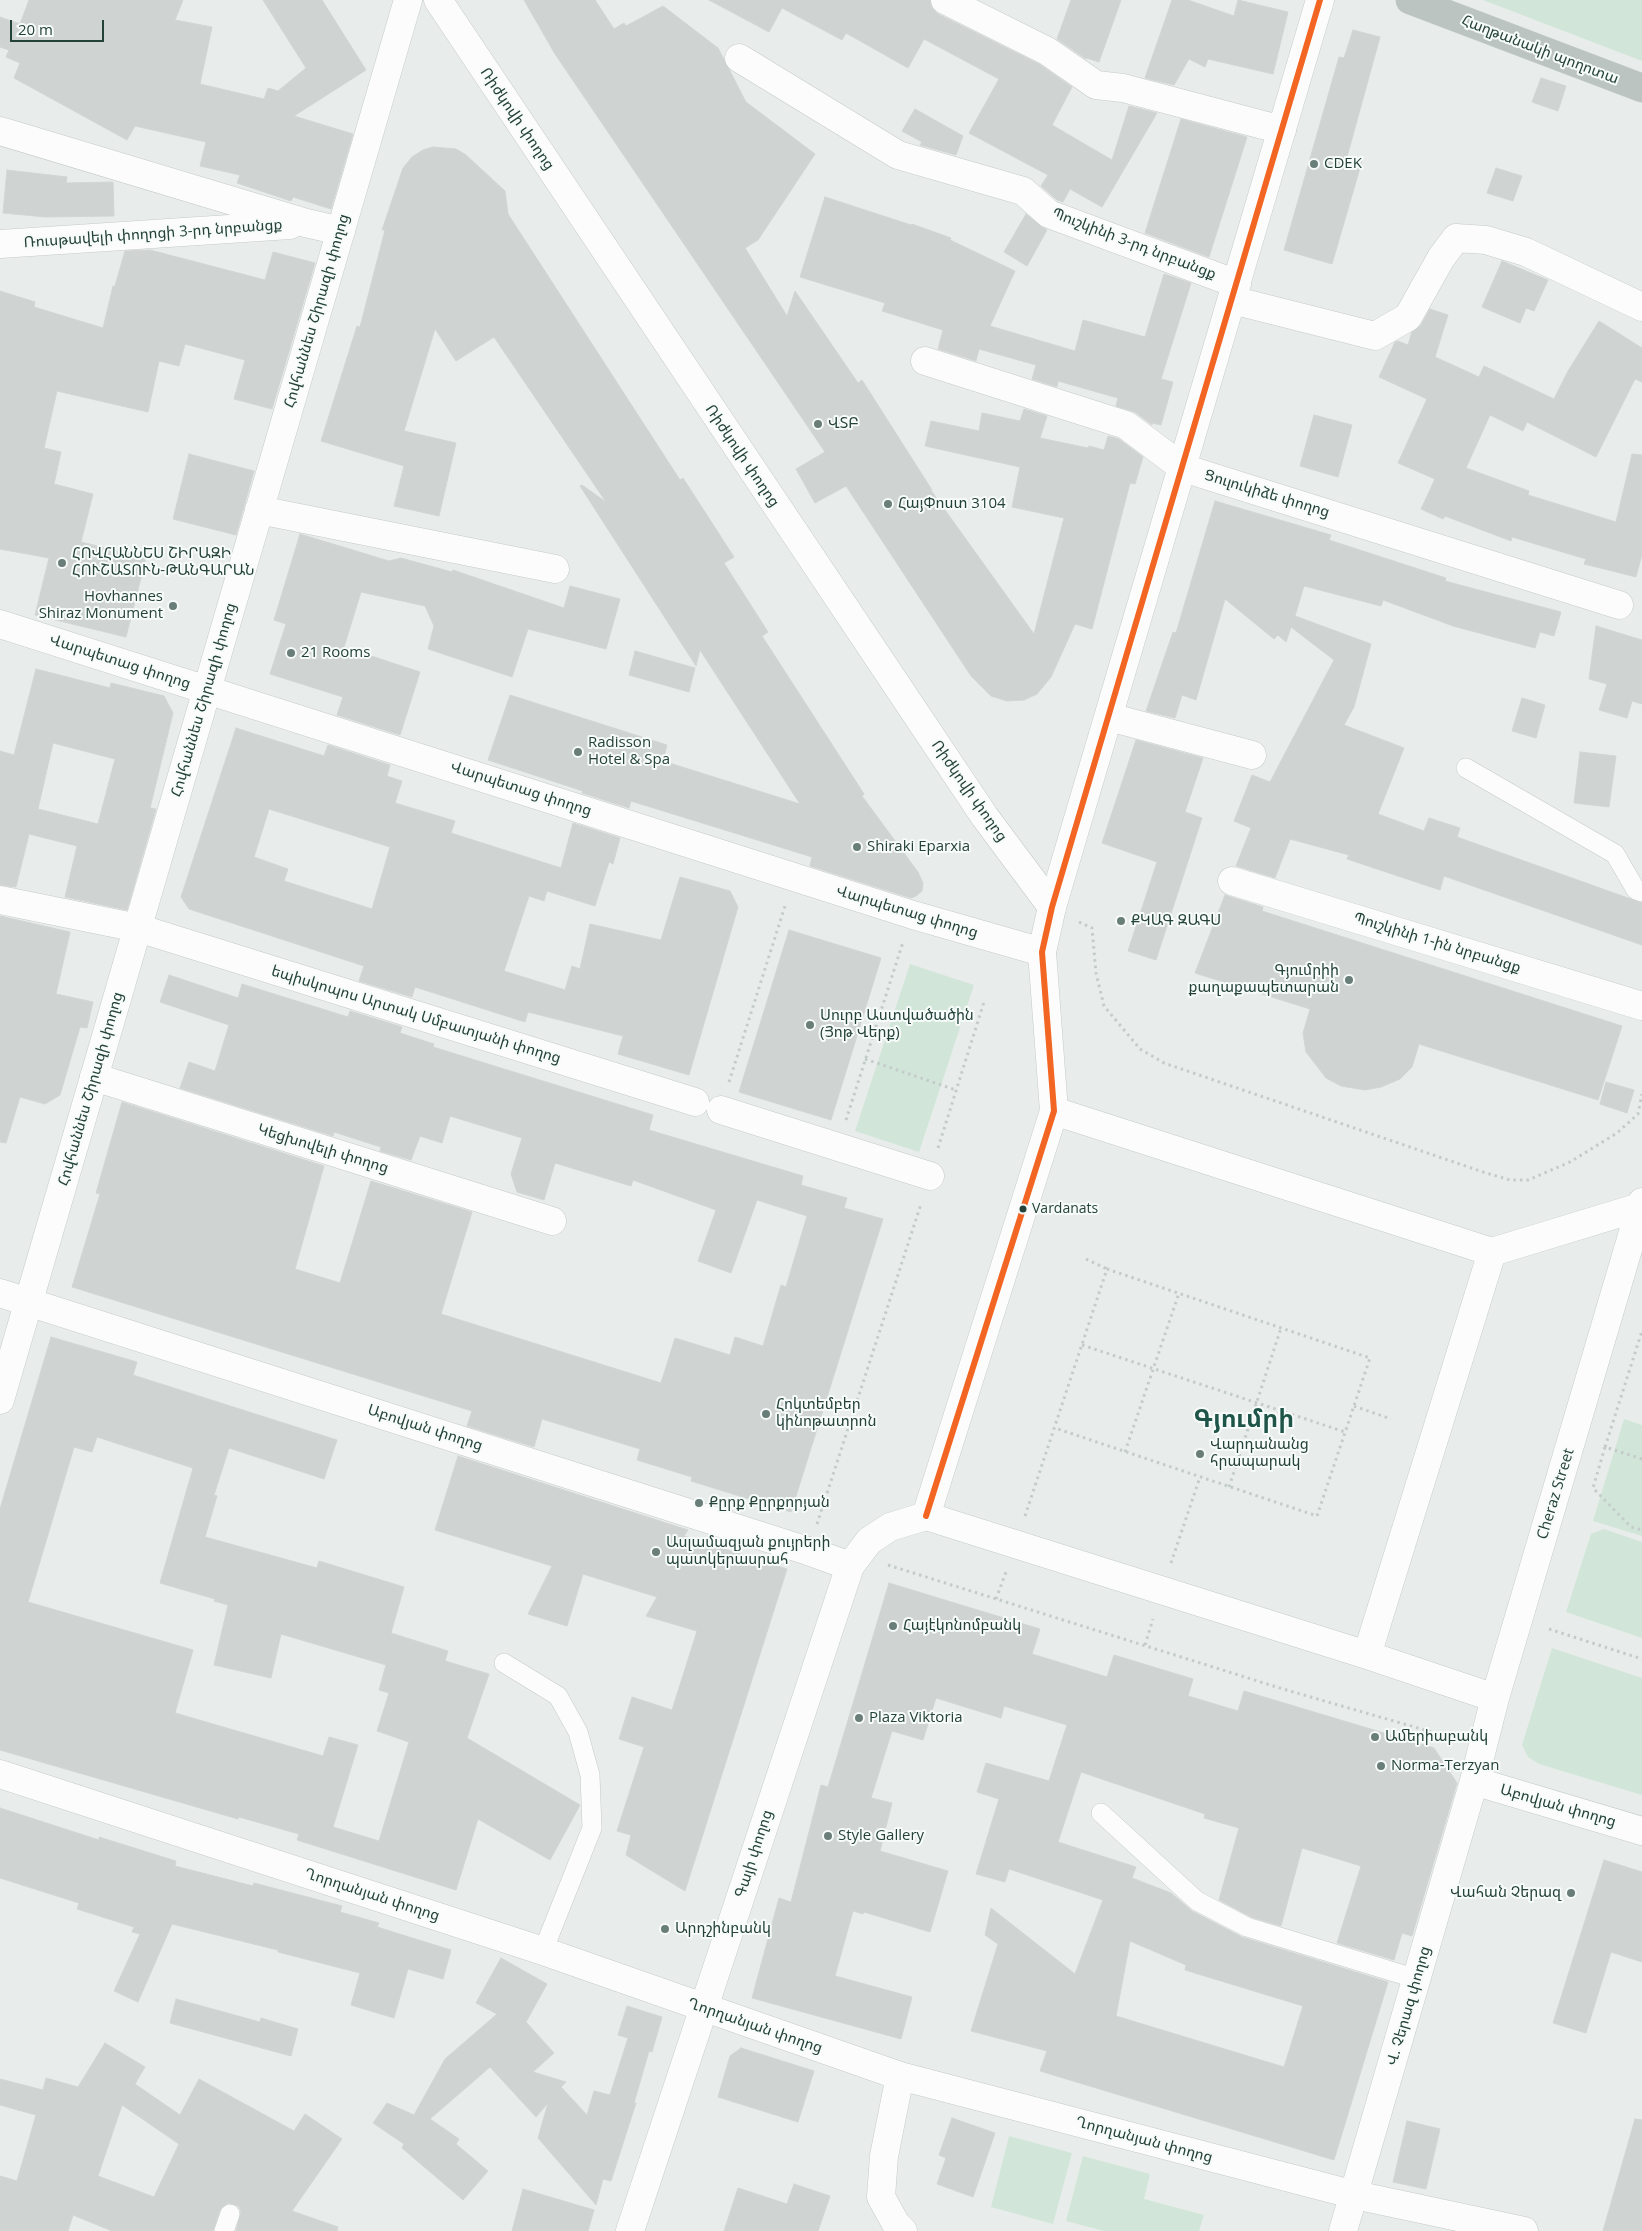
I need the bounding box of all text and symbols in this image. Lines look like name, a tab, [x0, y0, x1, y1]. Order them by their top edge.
scale bar	[12, 10, 106, 42]
street label: Հաղթանակի պողոտա	[1459, 12, 1621, 88]
text: 20 m	[18, 19, 53, 39]
street label: Ռիժկովի փողոց	[476, 64, 558, 174]
place label: CDEK	[1324, 155, 1362, 173]
marker: CDEK	[1308, 158, 1320, 170]
street label: Պուշկինի 3-րդ նրբանցք	[1049, 204, 1219, 284]
street label: Հովհաննես Շիրազի փողոց	[281, 212, 353, 410]
street label: Ռուսթավելի փողոցի 3-րդ նրբանցք	[23, 216, 283, 252]
street label: Ռիժկովի փողոց	[701, 401, 783, 511]
place label: ՎՏԲ	[828, 415, 859, 433]
marker: ՎՏԲ	[812, 418, 824, 430]
street label: Ցուլուկիձե փողոց	[1202, 466, 1332, 522]
place label: ՀայՓոստ 3104	[898, 495, 1006, 513]
marker: ՀայՓոստ 3104	[882, 498, 894, 510]
place label: ՀՈՎՀԱՆՆԵՍ ՇԻՐԱԶԻ ՀՈՒՇԱՏՈՒՆ-ԹԱՆԳԱՐԱՆ	[72, 545, 254, 580]
marker: ՀՈՎՀԱՆՆԵՍ ՇԻՐԱԶԻ ՀՈՒՇԱՏՈՒՆ-ԹԱՆԳԱՐԱՆ	[56, 557, 68, 569]
place label: Hovhannes Shiraz Monument	[39, 588, 163, 623]
marker: Hovhannes Shiraz Monument	[167, 600, 179, 612]
street label: Հովհաննես Շիրազի փողոց	[168, 601, 240, 799]
street label: Վարպետաց փողոց	[47, 631, 193, 693]
place label: 21 Rooms	[301, 644, 370, 662]
marker: 21 Rooms	[285, 647, 297, 659]
place label: Radisson Hotel & Spa	[588, 734, 670, 769]
street label: Ռիժկովի փողոց	[927, 737, 1011, 845]
marker: Radisson Hotel & Spa	[572, 746, 584, 758]
street label: Վարպետաց փողոց	[448, 758, 594, 820]
place label: Shiraki Eparxia	[867, 838, 970, 856]
marker: Shiraki Eparxia	[851, 841, 863, 853]
street label: Վարպետաց փողոց	[834, 882, 980, 942]
street label: Պուշկինի 1-ին նրբանցք	[1351, 909, 1523, 977]
place label: ՔԿԱԳ ԶԱԳՍ	[1131, 912, 1221, 930]
marker: ՔԿԱԳ ԶԱԳՍ	[1115, 915, 1127, 927]
street label: եպիսկոպոս Արտակ Սմբատյանի փողոց	[269, 962, 563, 1068]
place label: Գյումրիի քաղաքապետարան	[1188, 962, 1339, 997]
marker: Գյումրիի քաղաքապետարան	[1343, 974, 1355, 986]
street label: Հովհաննես Շիրազի փողոց	[55, 990, 127, 1188]
place label: Սուրբ Աստվածածին (Յոթ Վերք)	[820, 1007, 974, 1042]
marker: Սուրբ Աստվածածին (Յոթ Վերք)	[804, 1019, 816, 1031]
street label: Կեցխովելի փողոց	[255, 1121, 391, 1177]
place label: Vardanats	[1032, 1201, 1098, 1217]
marker: Vardanats	[1018, 1204, 1028, 1214]
place label: Հոկտեմբեր կինոթատրոն	[776, 1396, 877, 1431]
street label: Աբովյան փողոց	[365, 1401, 485, 1455]
district label: Գյումրի	[1194, 1405, 1294, 1435]
marker: Հոկտեմբեր կինոթատրոն	[760, 1408, 772, 1420]
place label: Վարդանանց հրապարակ	[1210, 1436, 1309, 1471]
street label: Cheraz Street	[1534, 1446, 1578, 1542]
marker: Վարդանանց հրապարակ	[1194, 1448, 1206, 1460]
place label: Քըրք Քըրքորյան	[709, 1494, 830, 1512]
marker: Քըրք Քըրքորյան	[693, 1497, 705, 1509]
place label: Ասլամազյան քույրերի պատկերասրահ	[666, 1534, 830, 1569]
marker: Ասլամազյան քույրերի պատկերասրահ	[650, 1546, 662, 1558]
place label: Հայէկոնոմբանկ	[903, 1617, 1021, 1635]
marker: Հայէկոնոմբանկ	[887, 1620, 899, 1632]
place label: Plaza Viktoria	[869, 1709, 963, 1727]
marker: Plaza Viktoria	[853, 1712, 865, 1724]
place label: Ամերիաբանկ	[1385, 1728, 1488, 1746]
marker: Ամերիաբանկ	[1369, 1731, 1381, 1743]
place label: Norma-Terzyan	[1391, 1757, 1499, 1775]
marker: Norma-Terzyan	[1375, 1760, 1387, 1772]
street label: Աբովյան փողոց	[1498, 1781, 1618, 1831]
street label: Գայի փողոց	[731, 1808, 777, 1900]
place label: Style Gallery	[838, 1827, 924, 1845]
marker: Style Gallery	[822, 1830, 834, 1842]
street label: Ղորղանյան փողոց	[302, 1865, 442, 1925]
place label: Վահան Չերազ	[1450, 1884, 1561, 1902]
marker: Վահան Չերազ	[1565, 1887, 1577, 1899]
place label: Արդշինբանկ	[675, 1920, 771, 1938]
marker: Արդշինբանկ	[659, 1923, 671, 1935]
street label: Վ. Չերազ փողոց	[1383, 1944, 1435, 2068]
street label: Ղորղանյան փողոց	[685, 1994, 825, 2058]
street label: Ղորղանյան փողոց	[1073, 2113, 1215, 2167]

